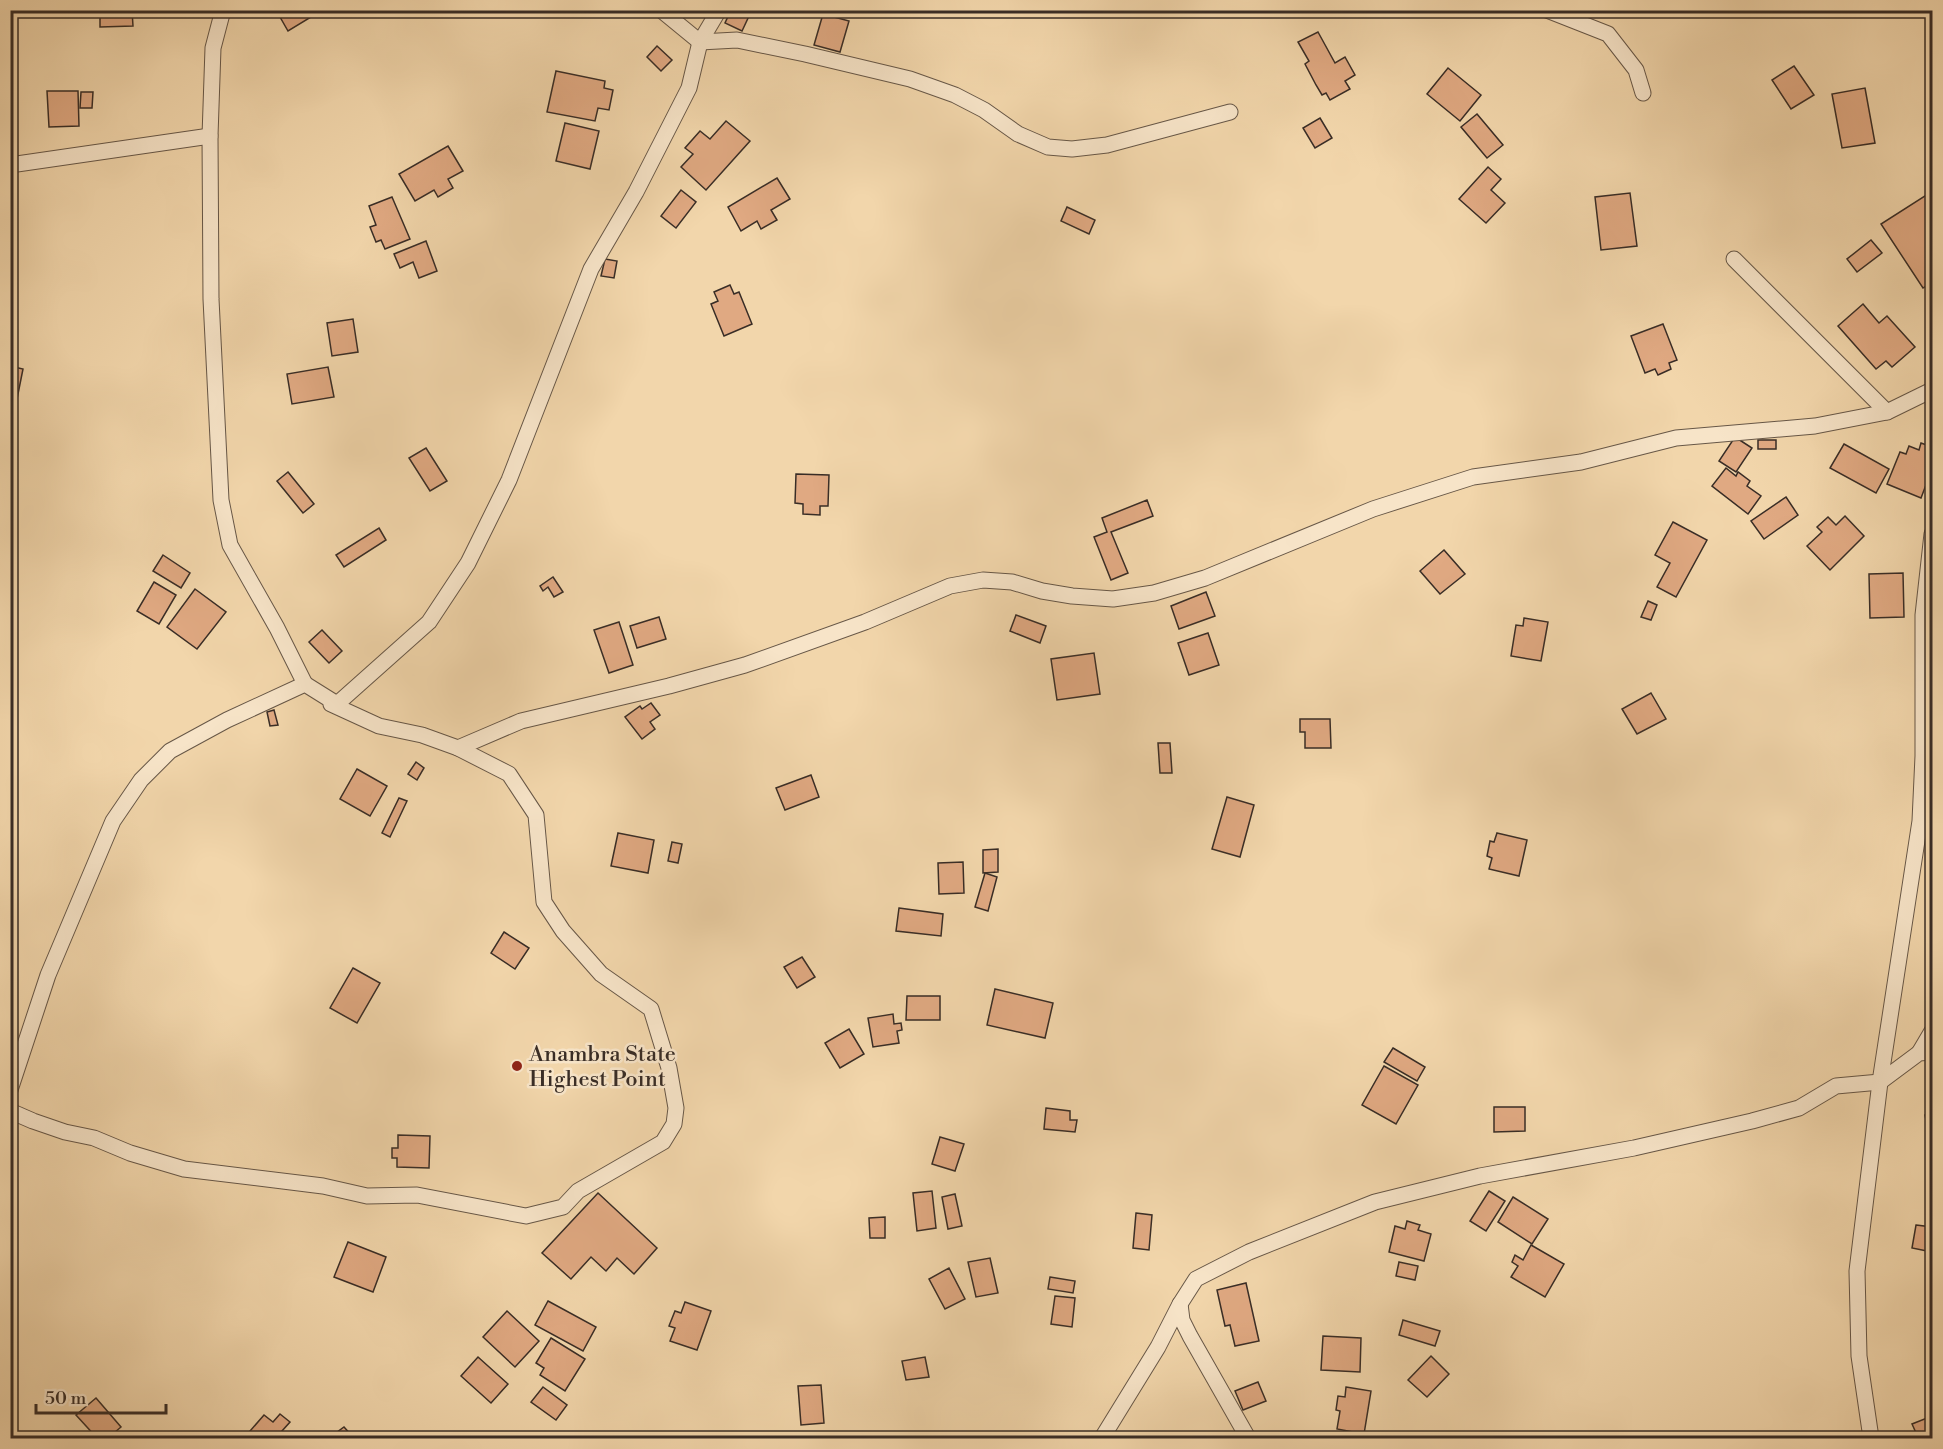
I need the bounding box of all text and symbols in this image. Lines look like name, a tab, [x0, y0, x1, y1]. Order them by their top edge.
place label: Anambra State Highest Point	[528, 1041, 676, 1093]
marker: Anambra State Highest Point	[510, 1059, 524, 1073]
scale bar	[36, 1377, 166, 1415]
text: 50 m	[45, 1387, 87, 1410]

